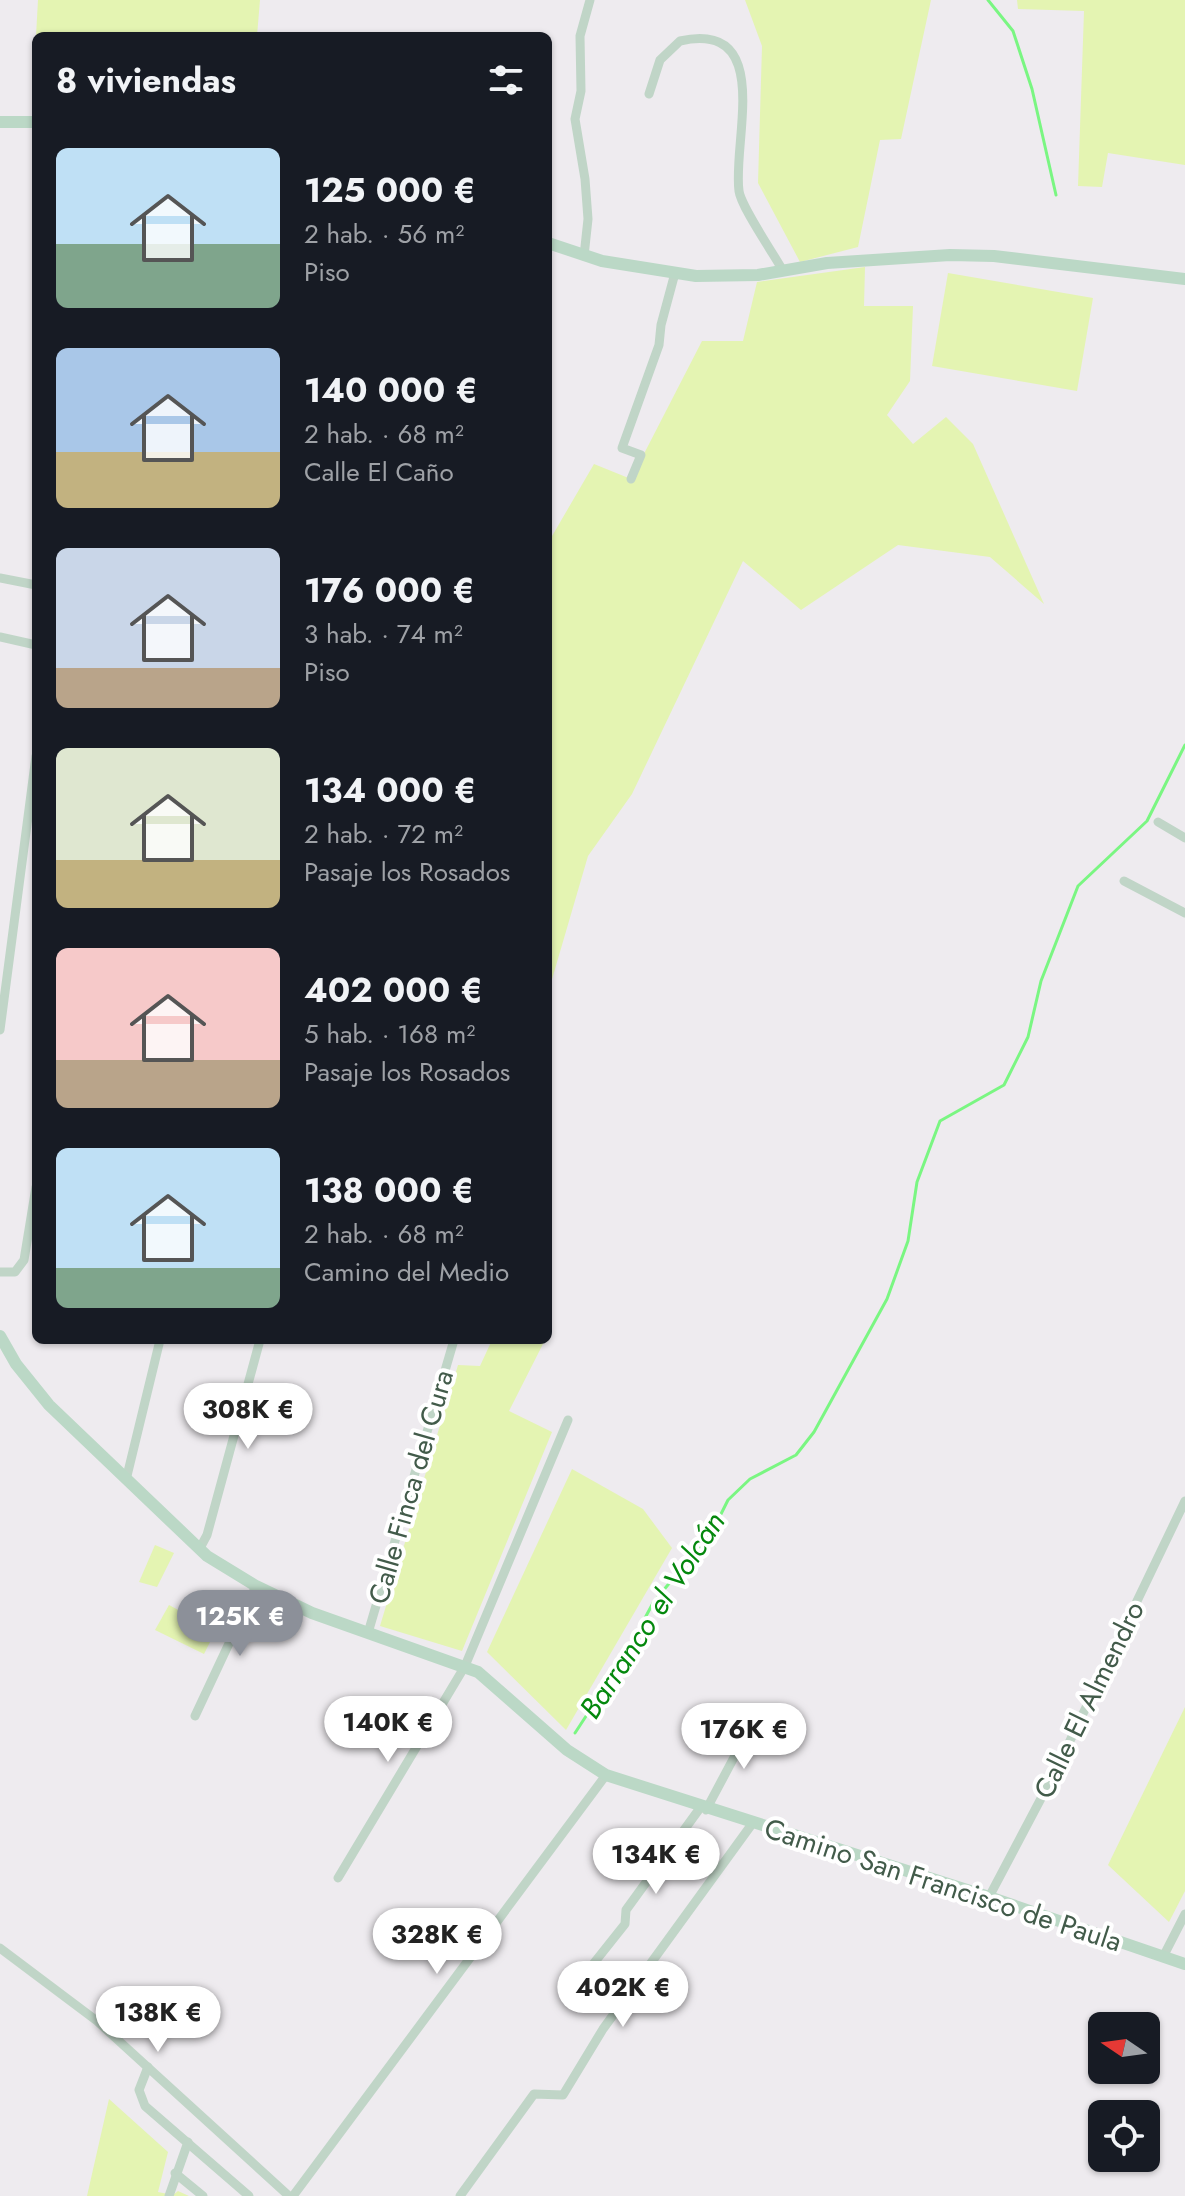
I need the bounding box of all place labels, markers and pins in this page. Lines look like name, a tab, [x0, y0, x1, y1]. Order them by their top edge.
pin: 308K €	[183, 1383, 313, 1451]
pin: 125K €	[175, 1590, 305, 1658]
pin: 140K €	[323, 1696, 453, 1764]
pin: 176K €	[679, 1703, 809, 1771]
pin: 134K €	[591, 1828, 721, 1896]
pin: 328K €	[372, 1908, 502, 1976]
pin: 402K €	[558, 1961, 688, 2029]
pin: 138K €	[93, 1986, 223, 2054]

